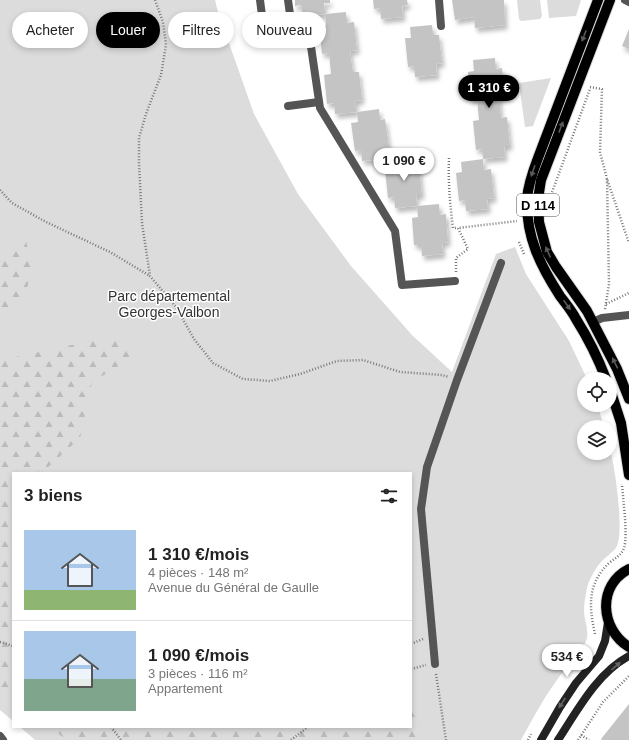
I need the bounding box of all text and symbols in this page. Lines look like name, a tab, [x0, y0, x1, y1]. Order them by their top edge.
chip: Acheter	[12, 12, 88, 48]
chip: Louer	[96, 12, 160, 48]
chip: Filtres	[168, 12, 234, 48]
chip: Nouveau	[242, 12, 326, 48]
one-way arrow	[581, 31, 587, 43]
pin: 1 310 €	[452, 75, 526, 109]
text: 1 310 €	[467, 80, 511, 95]
one-way arrow	[559, 121, 565, 133]
pin: 1 090 €	[367, 148, 441, 182]
text: 1 090 €	[382, 153, 426, 168]
one-way arrow	[530, 165, 536, 177]
road number: D 114	[517, 194, 559, 216]
one-way arrow	[545, 246, 551, 257]
park label: Parc départemental Georges-Valbon	[108, 288, 230, 320]
one-way arrow	[562, 299, 571, 310]
one-way arrow	[612, 357, 618, 369]
map controls	[577, 372, 617, 460]
button: locate	[577, 372, 617, 412]
button: layers	[577, 420, 617, 460]
icon: filters	[378, 485, 400, 507]
text: 3 biens	[24, 486, 83, 505]
text: 1 310 €/mois	[148, 545, 249, 564]
icon: home	[56, 546, 104, 594]
text: 4 pièces · 148 m²	[148, 565, 248, 580]
text: Avenue du Général de Gaulle	[148, 580, 319, 595]
pin: 534 €	[539, 644, 595, 678]
text: 1 090 €/mois	[148, 646, 249, 665]
icon: home	[56, 647, 104, 695]
text: 534 €	[551, 649, 583, 664]
one-way arrow	[611, 661, 621, 670]
text: 3 pièces · 116 m²	[148, 666, 247, 681]
text: Appartement	[148, 681, 222, 696]
one-way arrow	[558, 698, 566, 708]

